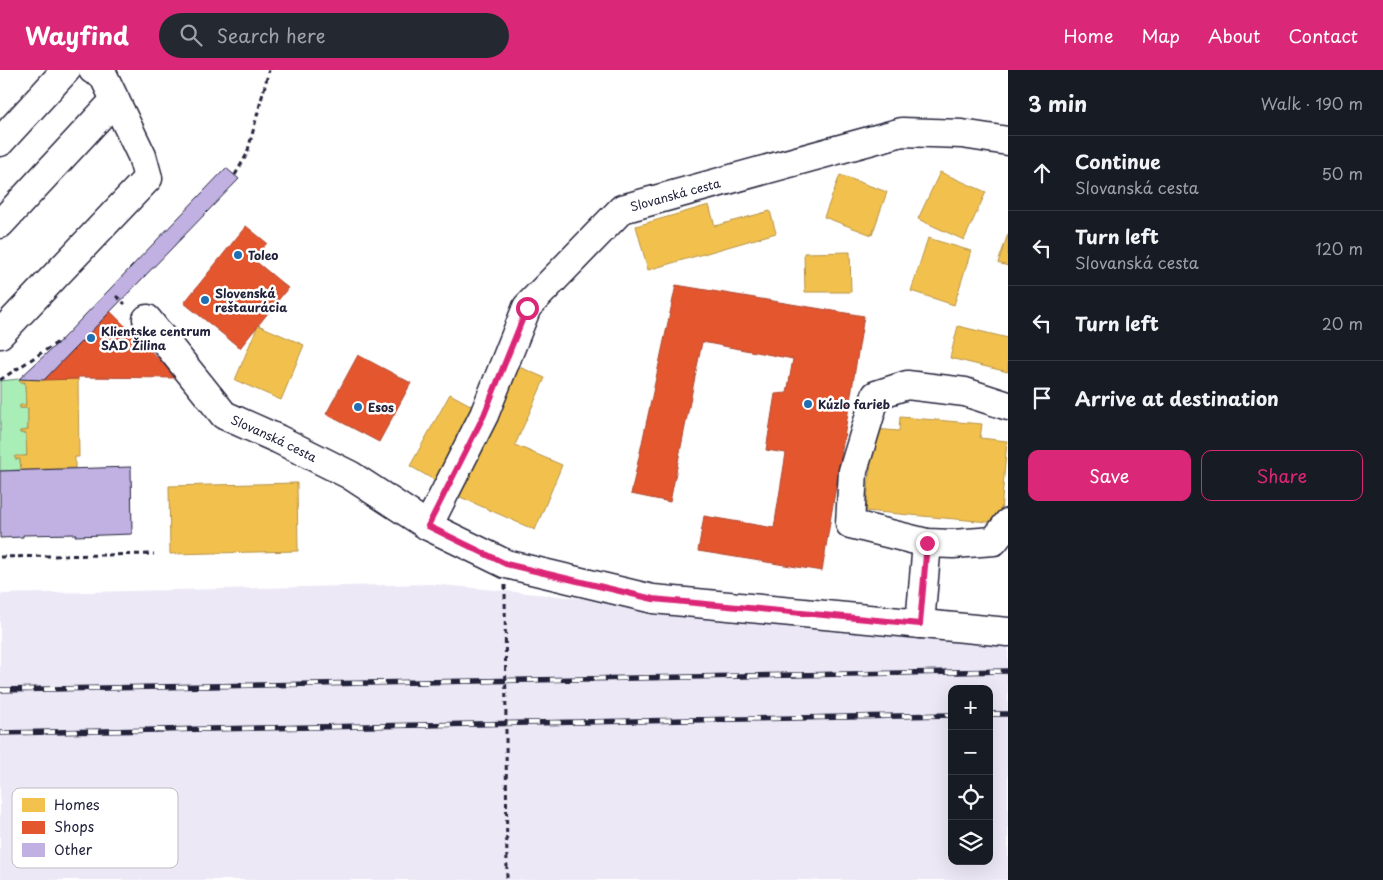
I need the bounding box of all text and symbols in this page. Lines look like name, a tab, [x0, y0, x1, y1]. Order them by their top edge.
search box	[159, 13, 509, 58]
text: Wayfind	[25, 17, 129, 53]
icon: search	[177, 21, 205, 49]
text: Search here	[217, 21, 325, 49]
text: Home	[1063, 22, 1113, 49]
text: Map	[1141, 22, 1180, 49]
text: About	[1208, 22, 1260, 49]
text: Contact	[1288, 22, 1358, 49]
text: 3 min	[1028, 87, 1087, 119]
text: Walk · 190 m	[1261, 91, 1363, 115]
text: Continue	[1075, 147, 1161, 175]
icon: ahead	[1028, 159, 1056, 187]
text: 50 m	[1322, 161, 1363, 185]
street label: Slovanská cesta	[628, 173, 723, 215]
text: Slovanská cesta	[1075, 175, 1199, 199]
text: Turn left	[1075, 222, 1159, 250]
icon: left	[1028, 234, 1056, 262]
text: 120 m	[1316, 236, 1363, 260]
place label: Toleo	[248, 246, 278, 264]
marker: Toleo	[232, 249, 244, 261]
text: Slovanská cesta	[1075, 250, 1199, 274]
place label: Slovenská reštaurácia	[215, 284, 288, 316]
marker: Slovenská reštaurácia	[199, 294, 211, 306]
route start	[516, 297, 539, 320]
icon: left	[1028, 309, 1056, 337]
text: Turn left	[1075, 309, 1159, 337]
text: 20 m	[1322, 311, 1363, 335]
place label: Klientske centrum SAD Žilina	[101, 322, 211, 354]
marker: Klientske centrum SAD Žilina	[85, 332, 97, 344]
icon: arrive	[1028, 384, 1056, 412]
text: Arrive at destination	[1075, 384, 1279, 412]
place label: Kúzlo farieb	[818, 395, 890, 413]
place label: Esos	[368, 398, 394, 416]
marker: Kúzlo farieb	[802, 398, 814, 410]
marker: Esos	[352, 401, 364, 413]
street label: Slovanská cesta	[228, 410, 320, 466]
button: Save	[1028, 450, 1191, 501]
button: Share	[1201, 450, 1363, 501]
route end	[916, 532, 939, 555]
map controls	[948, 685, 993, 865]
button: +	[948, 685, 993, 730]
button: −	[948, 730, 993, 775]
button: locate	[948, 775, 993, 820]
legend	[12, 788, 178, 868]
text: Homes	[54, 794, 100, 815]
text: Shops	[54, 816, 94, 837]
button: layers	[948, 820, 993, 865]
text: Other	[54, 839, 93, 860]

